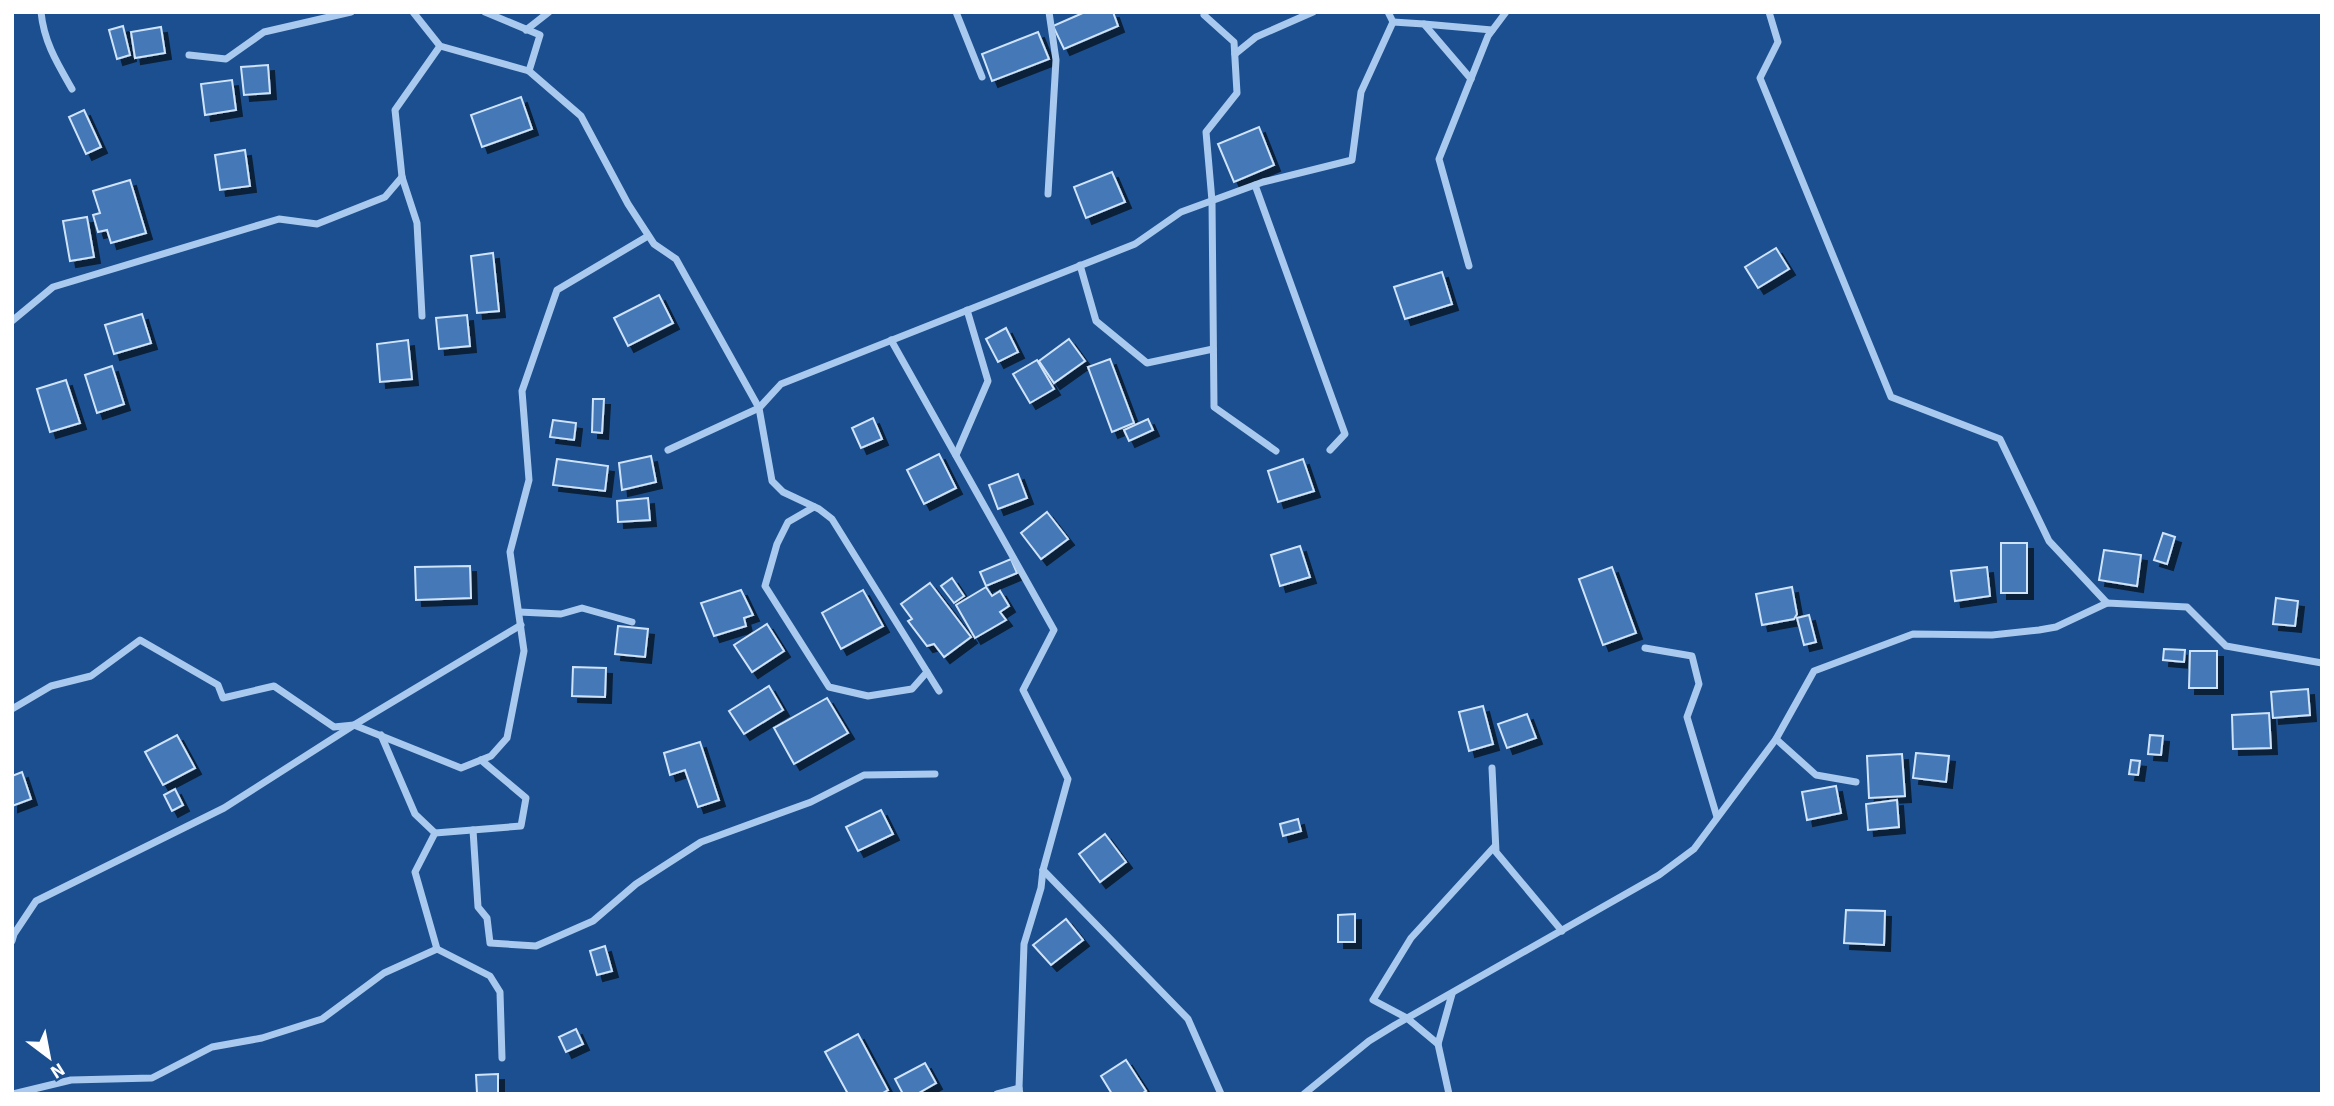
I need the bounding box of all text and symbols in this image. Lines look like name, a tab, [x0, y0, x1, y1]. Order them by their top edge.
north arrow	[14, 1022, 84, 1092]
text: N	[45, 1055, 70, 1085]

